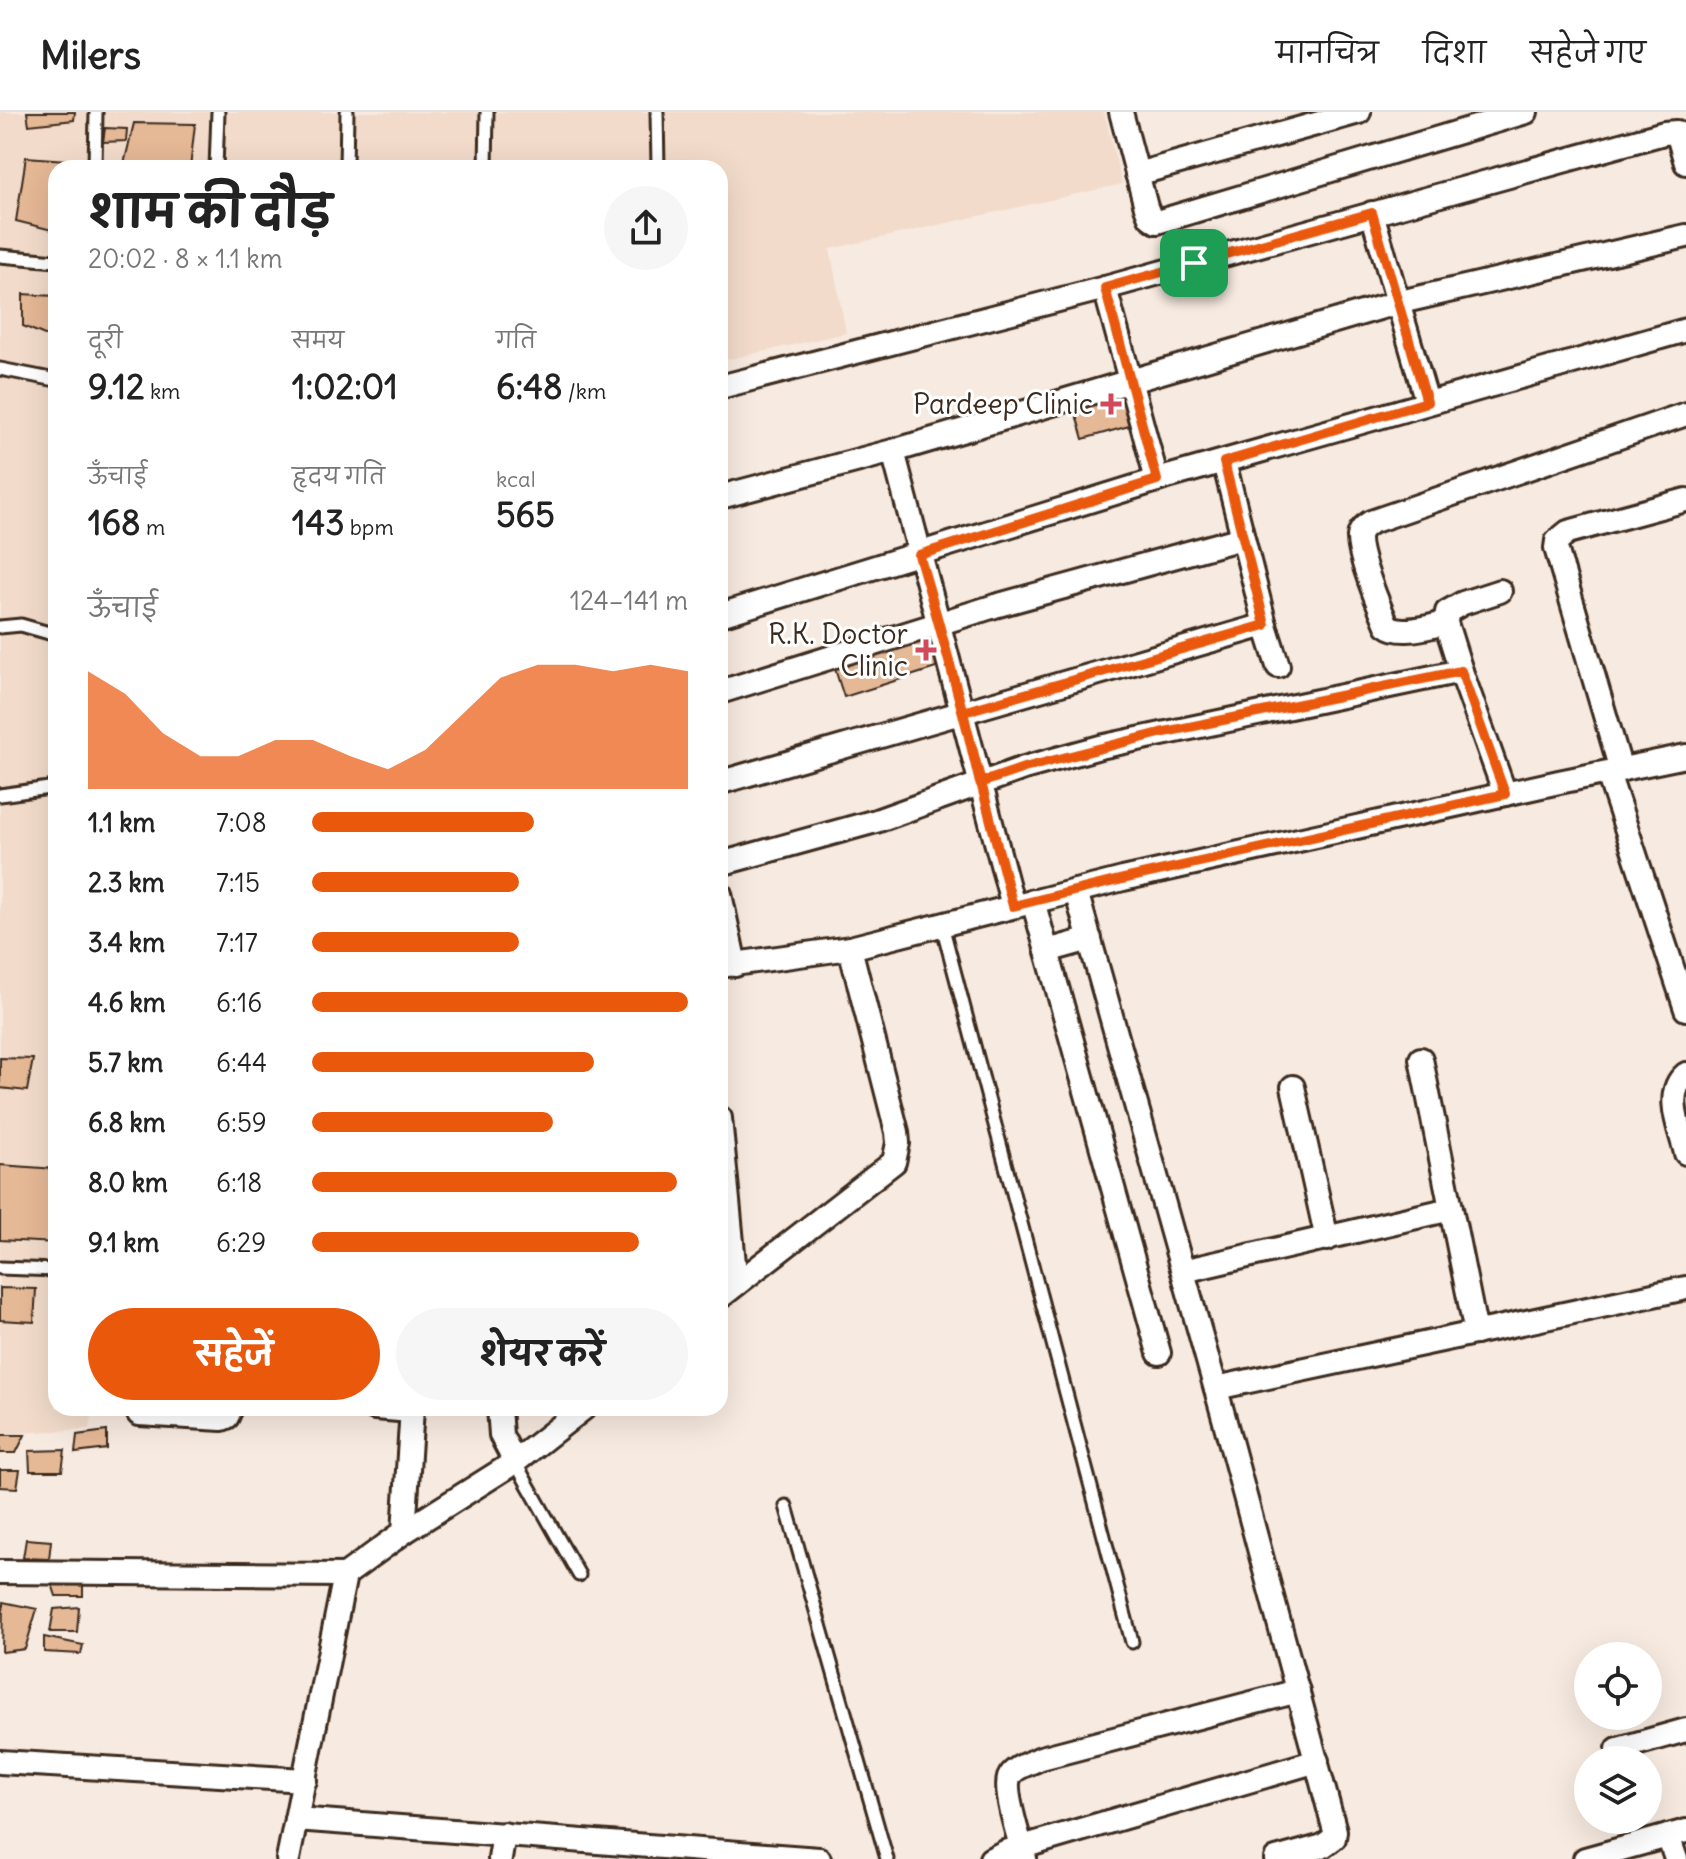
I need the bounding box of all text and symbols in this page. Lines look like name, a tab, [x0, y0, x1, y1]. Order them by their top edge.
text: Milers	[40, 32, 141, 79]
text: मानचित्र	[1276, 35, 1379, 71]
text: दिशा	[1423, 35, 1486, 71]
text: सहेजे गए	[1530, 35, 1646, 71]
text: शाम की दौड़	[88, 184, 332, 239]
button: share	[604, 186, 688, 270]
pin	[1160, 229, 1228, 297]
icon: arrive	[1172, 241, 1216, 285]
text: 20:02 · 8 × 1.1 km	[88, 242, 282, 275]
text: दूरी	[88, 326, 123, 354]
text: समय	[292, 326, 344, 354]
text: गति	[496, 326, 536, 354]
text: 9.12	[88, 365, 145, 408]
text: 1:02:01	[292, 365, 398, 408]
text: 6:48	[496, 365, 563, 408]
text: km	[145, 377, 180, 405]
text: /km	[563, 377, 606, 405]
place label: Pardeep Clinic	[913, 386, 1093, 422]
marker: Pardeep Clinic	[1100, 393, 1122, 415]
text: ऊँचाई	[88, 462, 147, 490]
text: हृदय गति	[292, 462, 385, 490]
text: kcal	[496, 465, 536, 493]
text: 565	[496, 493, 555, 536]
text: 168	[88, 501, 141, 544]
text: 143	[292, 501, 344, 544]
text: m	[141, 513, 165, 541]
text: bpm	[344, 513, 394, 541]
text: 124–141 m	[570, 584, 688, 617]
text: ऊँचाई	[88, 591, 158, 624]
place label: R.K. Doctor Clinic	[768, 616, 908, 684]
marker: R.K. Doctor Clinic	[915, 639, 937, 661]
text: 1.1 km	[88, 806, 155, 839]
text: 7:08	[216, 806, 267, 839]
text: 2.3 km	[88, 866, 165, 899]
text: 7:15	[216, 866, 260, 899]
text: 3.4 km	[88, 926, 165, 959]
text: 7:17	[216, 926, 258, 959]
text: 4.6 km	[88, 986, 166, 1019]
text: 6:16	[216, 986, 262, 1019]
text: 5.7 km	[88, 1046, 163, 1079]
text: 6:44	[216, 1046, 267, 1079]
text: 6.8 km	[88, 1106, 166, 1139]
text: 6:59	[216, 1106, 267, 1139]
text: 8.0 km	[88, 1166, 168, 1199]
text: 6:18	[216, 1166, 262, 1199]
text: 9.1 km	[88, 1226, 159, 1259]
text: 6:29	[216, 1226, 266, 1259]
button: सहेजें	[88, 1308, 380, 1400]
button: शेयर करें	[396, 1308, 688, 1400]
map controls	[1574, 1642, 1662, 1834]
button: locate	[1574, 1642, 1662, 1730]
button: layers	[1574, 1746, 1662, 1834]

